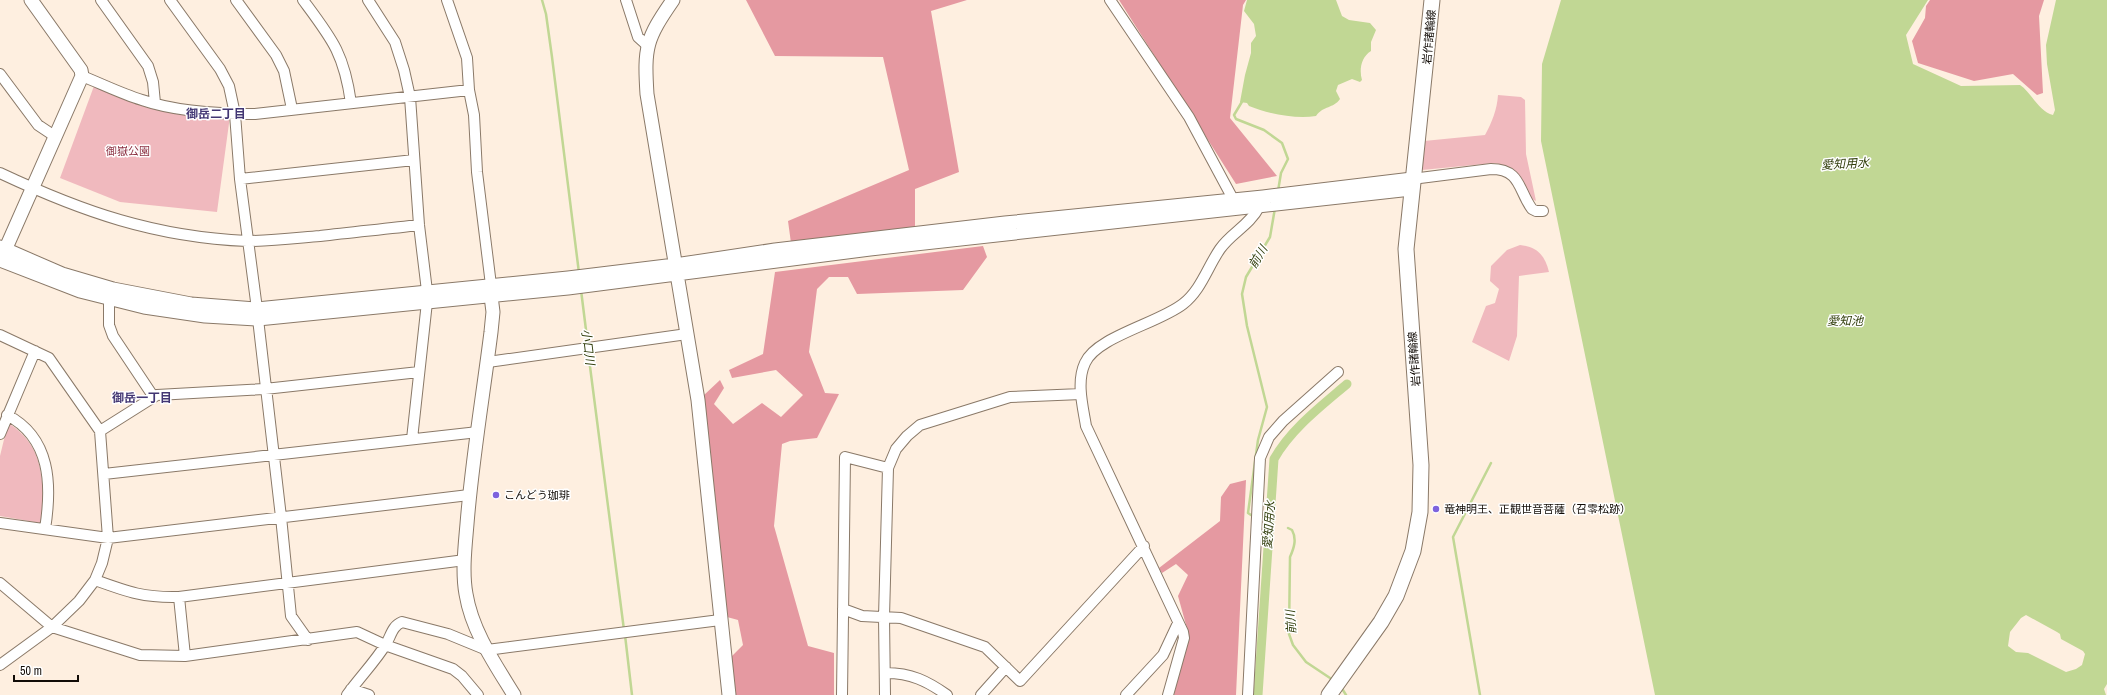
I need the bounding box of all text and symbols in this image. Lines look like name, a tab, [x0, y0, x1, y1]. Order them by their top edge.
street label: 岩作諸輪線	[1420, 9, 1438, 65]
district label: 御岳二丁目	[186, 106, 246, 122]
park label: 御嶽公園	[105, 144, 150, 158]
water label: 愛知用水	[1821, 155, 1871, 173]
water label: 前川	[1245, 241, 1272, 271]
water label: 愛知池	[1827, 313, 1864, 329]
water label: 小口川	[578, 328, 598, 368]
street label: 岩作諸輪線	[1405, 331, 1423, 387]
district label: 御岳一丁目	[112, 390, 172, 406]
place label: こんどう珈琲	[504, 488, 570, 502]
marker: こんどう珈琲	[491, 490, 501, 500]
water label: 愛知用水	[1259, 499, 1279, 550]
place label: 竜神明王、正観世音菩薩（召零松跡）	[1444, 502, 1631, 516]
marker: 竜神明王、正観世音菩薩（召零松跡）	[1431, 504, 1441, 514]
water label: 前川	[1282, 607, 1300, 635]
scale bar	[14, 657, 78, 683]
text: 50 m	[20, 663, 42, 679]

